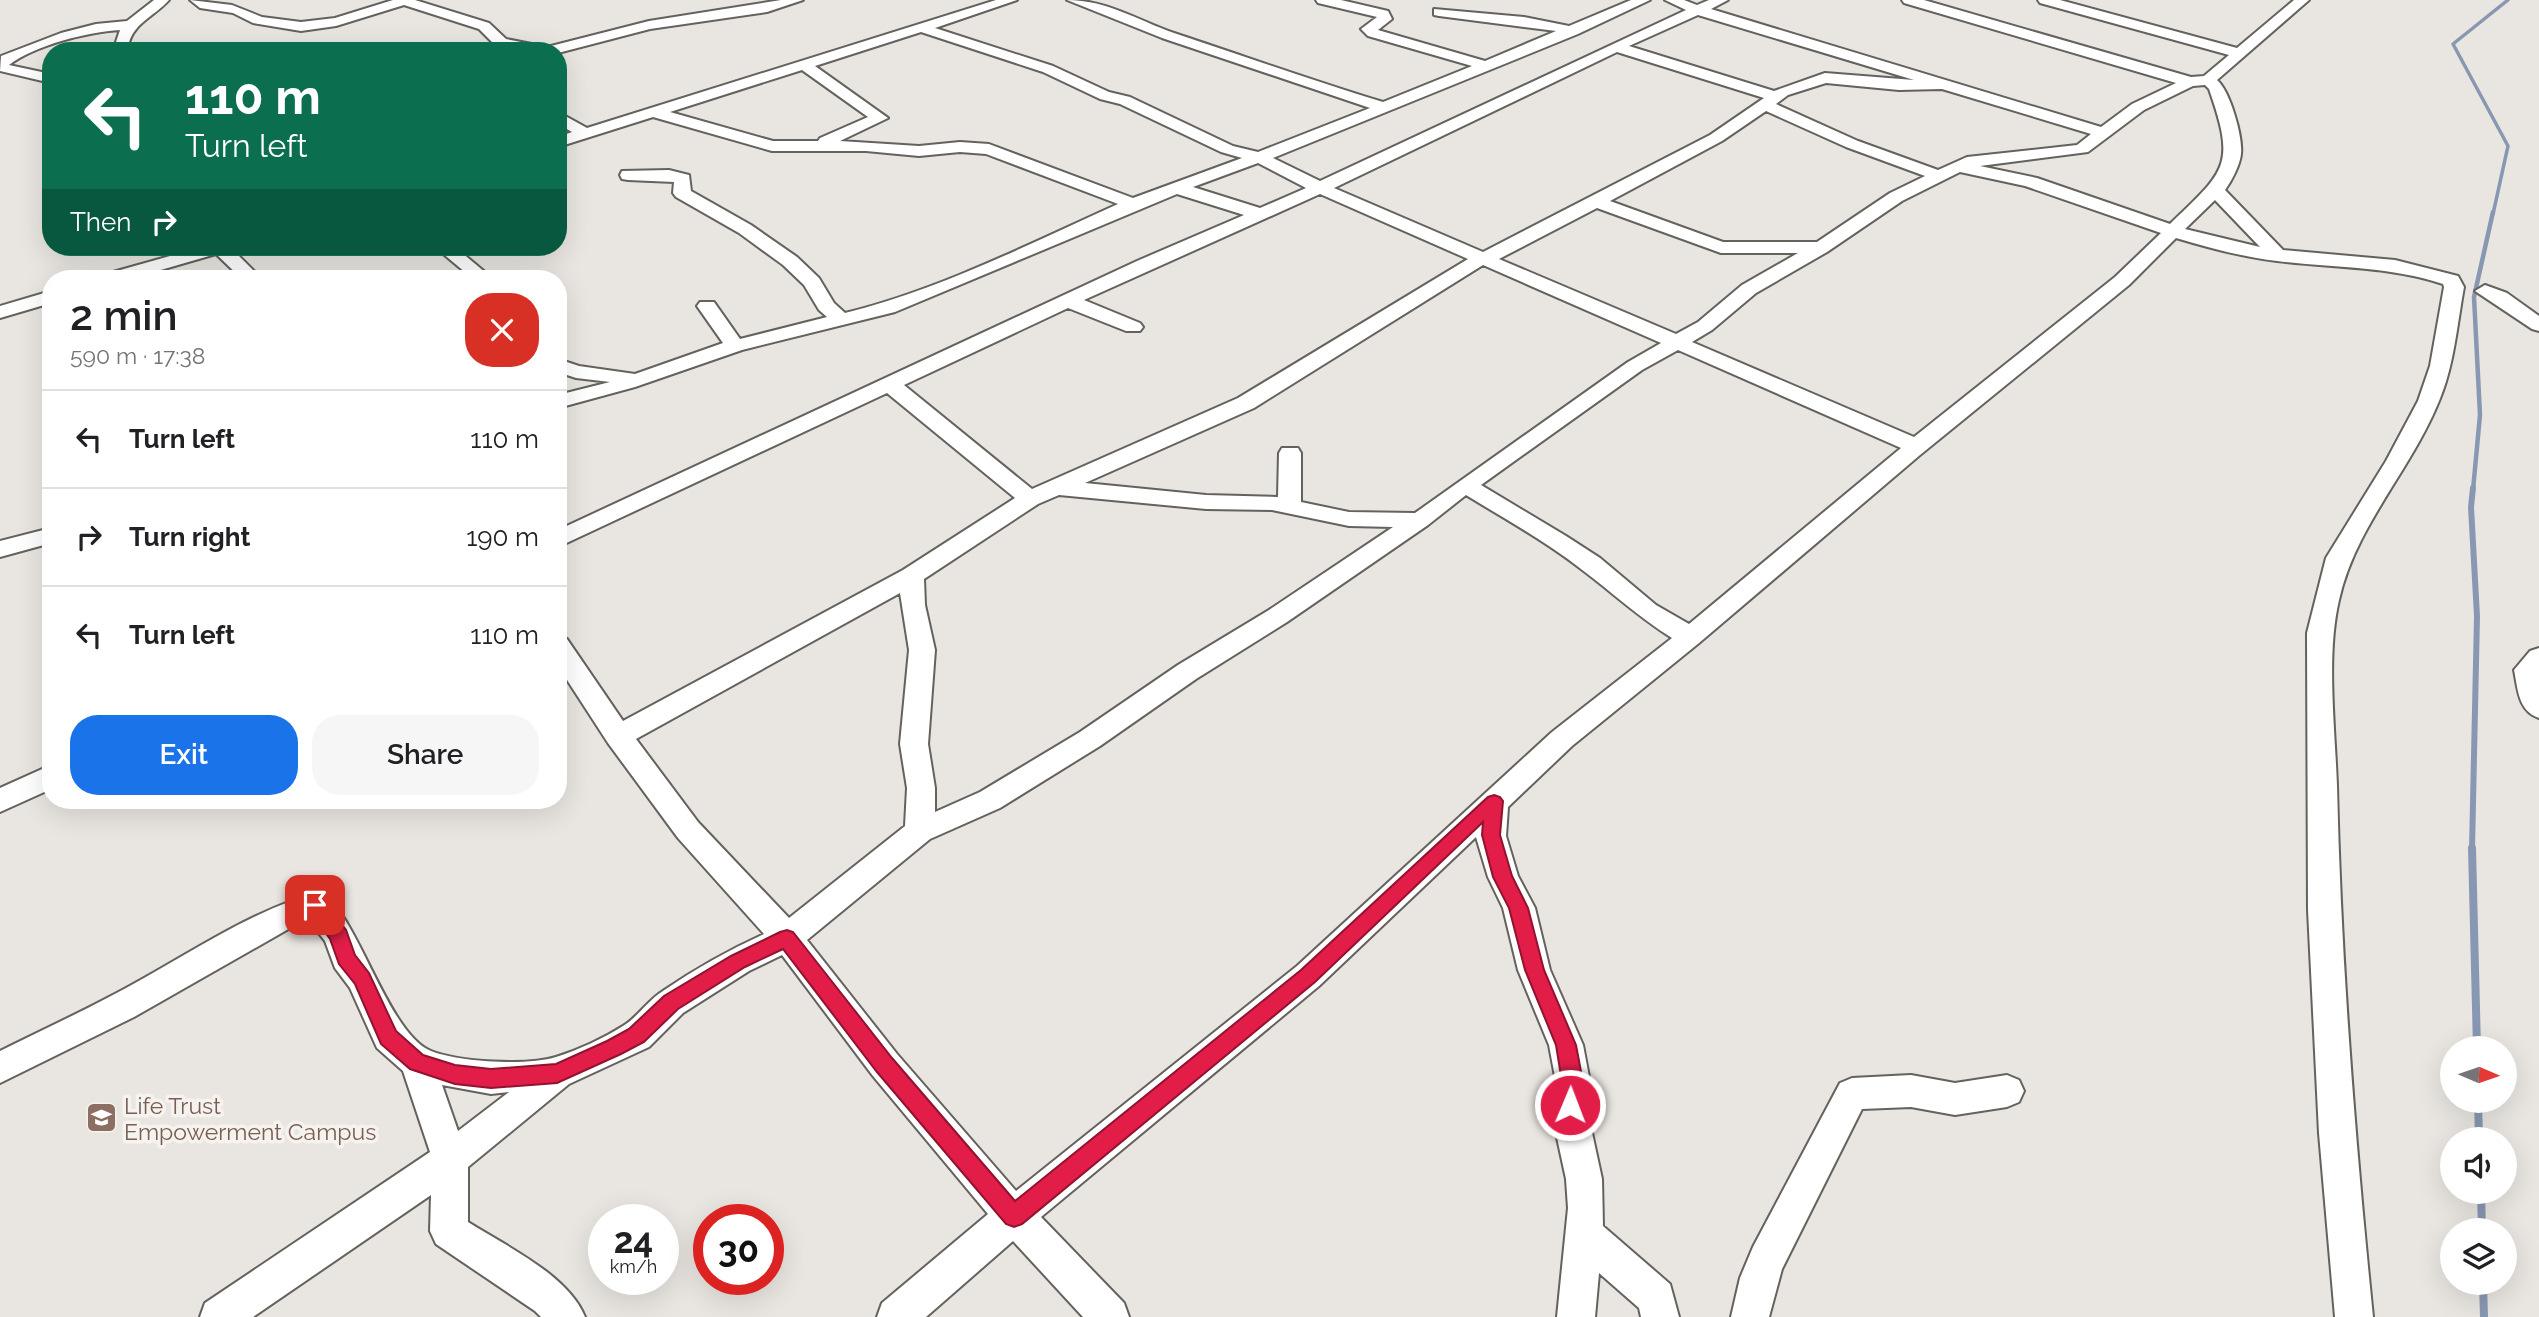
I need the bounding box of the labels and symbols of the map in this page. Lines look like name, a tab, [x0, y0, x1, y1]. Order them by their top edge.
pin	[285, 875, 345, 935]
north arrow	[2440, 1036, 2516, 1113]
position arrow	[1533, 1068, 1607, 1142]
place label: Life Trust Empowerment Campus	[124, 1092, 376, 1145]
school or university icon: Life Trust Empowerment Campus	[84, 1101, 118, 1135]
speed limit sign: 30	[693, 1204, 784, 1295]

